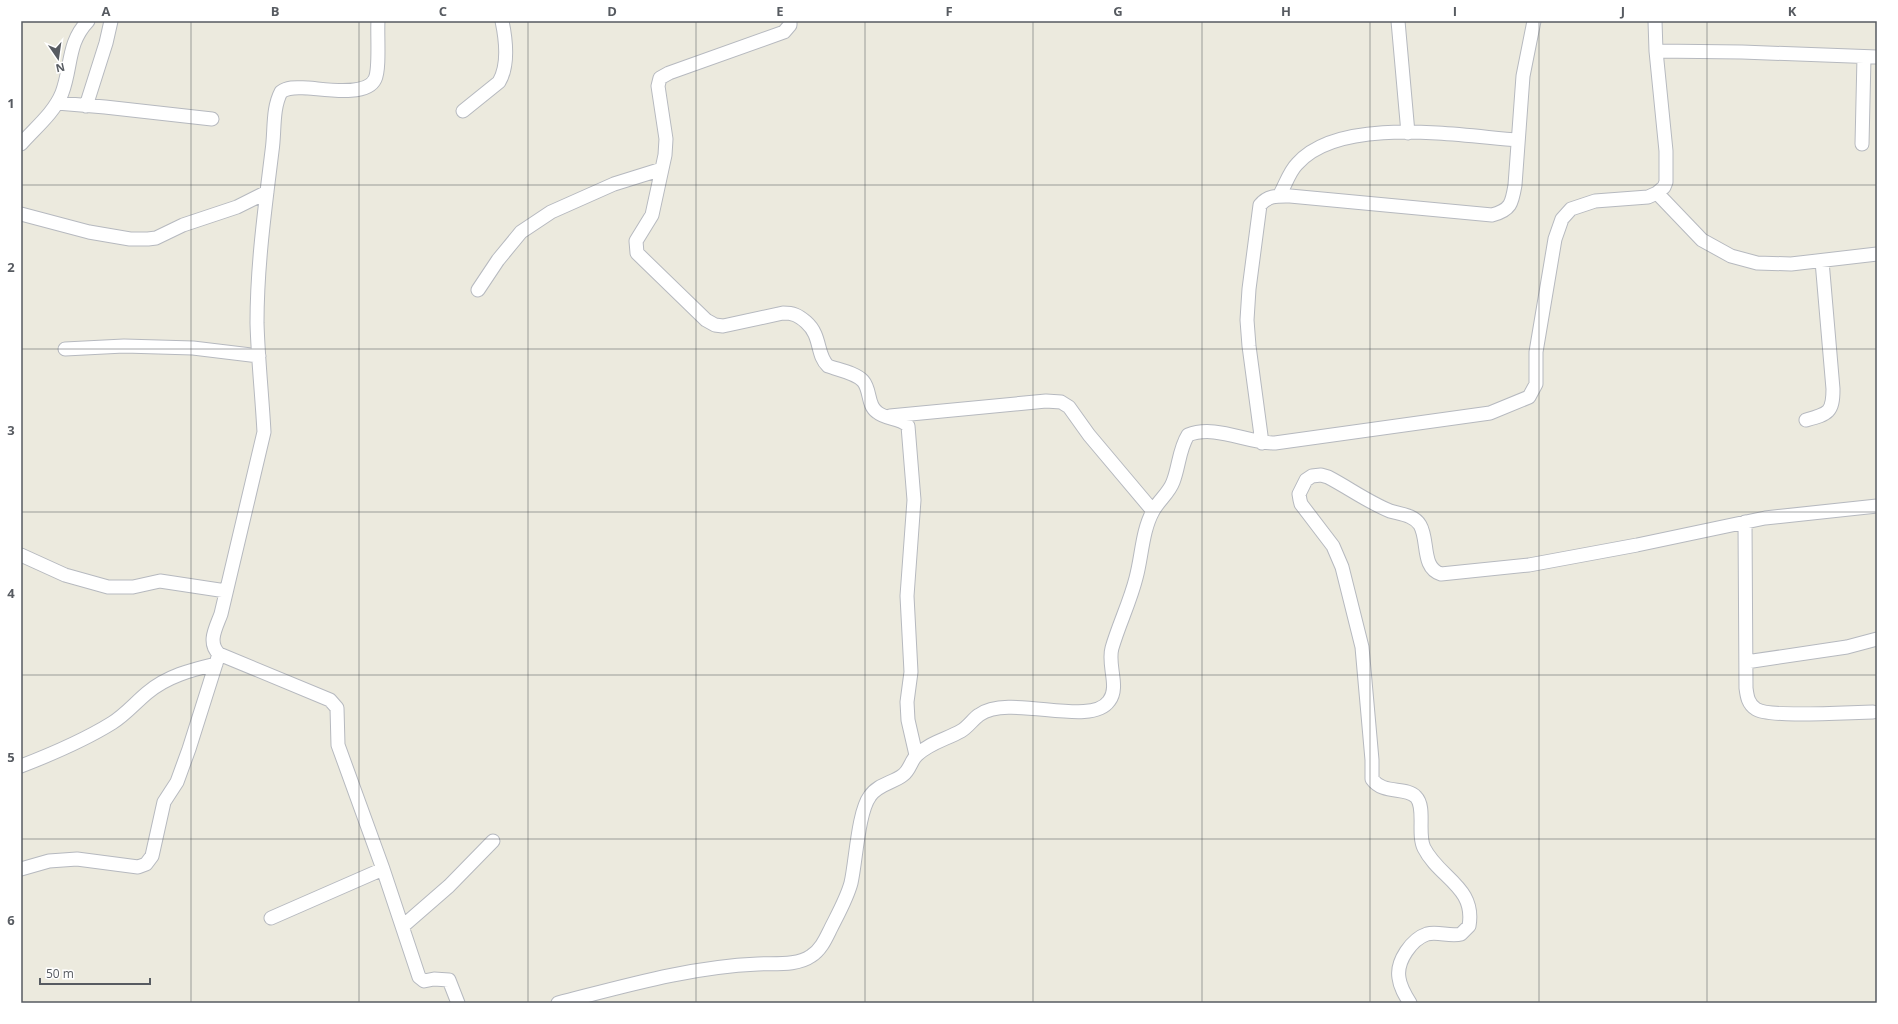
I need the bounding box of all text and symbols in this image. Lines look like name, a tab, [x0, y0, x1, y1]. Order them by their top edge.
text: A	[102, 2, 111, 20]
text: B	[271, 2, 280, 20]
text: C	[439, 2, 447, 20]
text: D	[607, 2, 617, 20]
text: E	[776, 2, 784, 20]
text: F	[945, 2, 953, 20]
text: G	[1113, 2, 1123, 20]
text: H	[1281, 2, 1291, 20]
text: I	[1453, 2, 1457, 20]
text: J	[1620, 2, 1625, 20]
text: K	[1788, 2, 1797, 20]
north arrow	[38, 38, 78, 78]
text: N	[54, 60, 66, 77]
text: 1	[7, 94, 15, 112]
text: 2	[7, 258, 15, 276]
text: 3	[7, 421, 15, 439]
text: 4	[7, 584, 15, 602]
text: 5	[7, 748, 15, 766]
text: 6	[7, 911, 15, 929]
scale bar	[40, 960, 150, 986]
text: 50 m	[46, 965, 74, 982]

